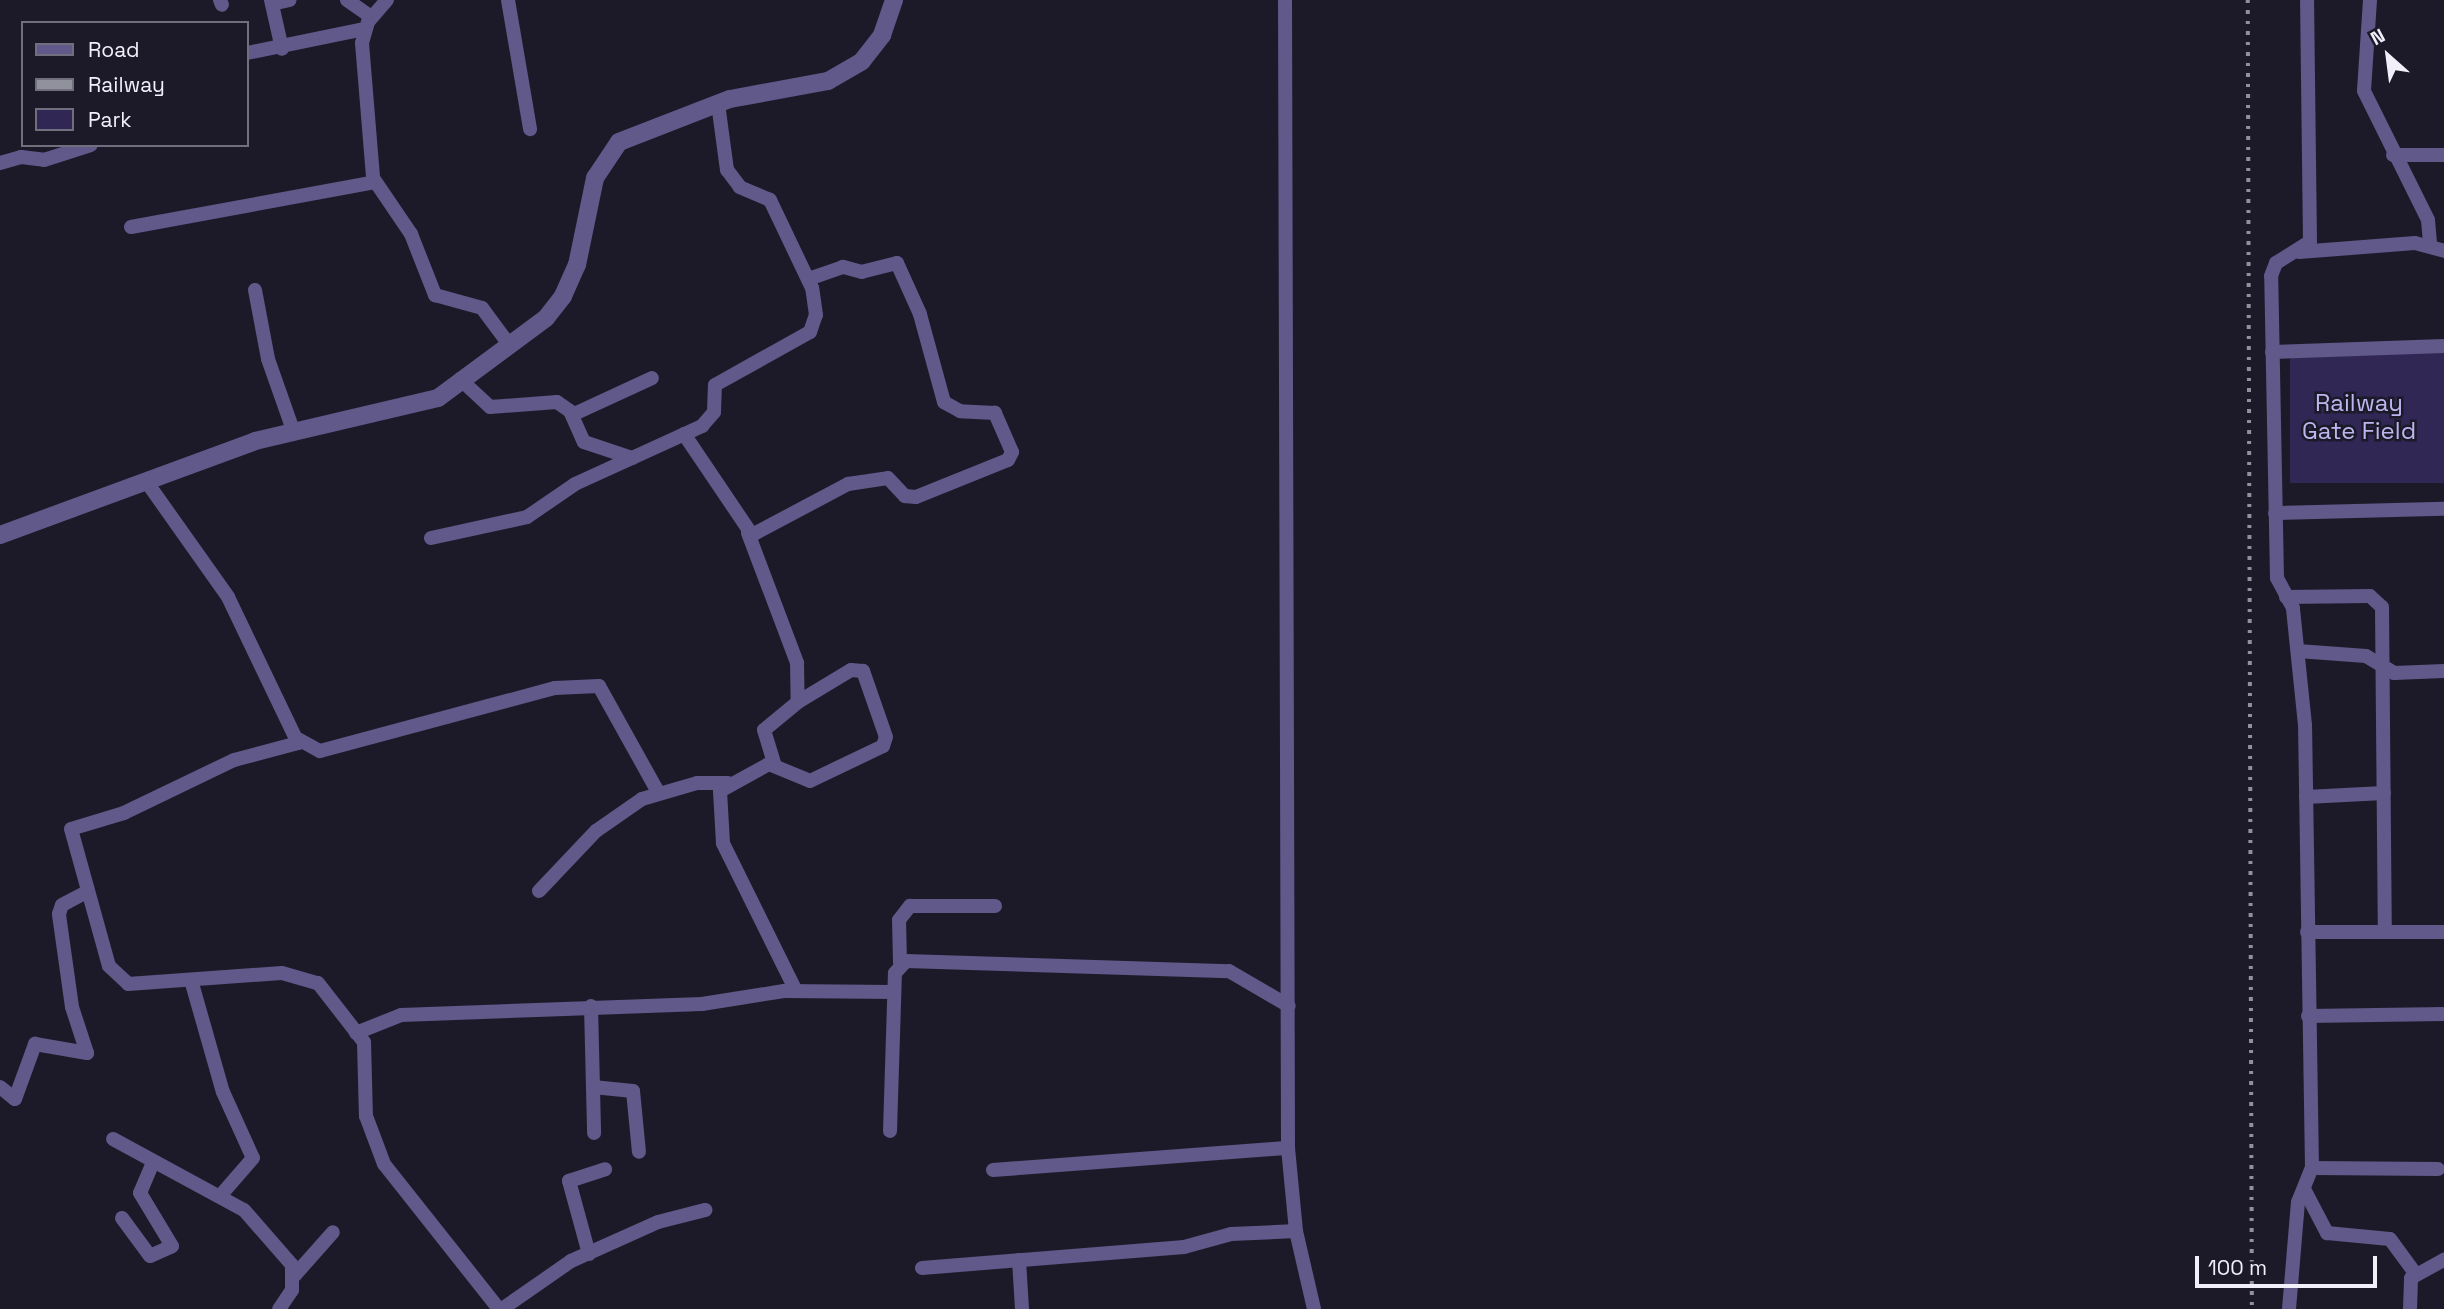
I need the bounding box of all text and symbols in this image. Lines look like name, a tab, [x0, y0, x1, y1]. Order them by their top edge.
legend	[21, 21, 248, 147]
north arrow	[2353, 21, 2423, 91]
text: N	[2366, 23, 2389, 51]
text: Road	[88, 36, 140, 63]
text: Railway	[88, 71, 165, 98]
text: Park	[88, 106, 132, 133]
park label: Railway Gate Field	[2302, 389, 2416, 445]
scale bar	[2199, 1242, 2381, 1286]
text: 100 m	[2208, 1254, 2267, 1281]

